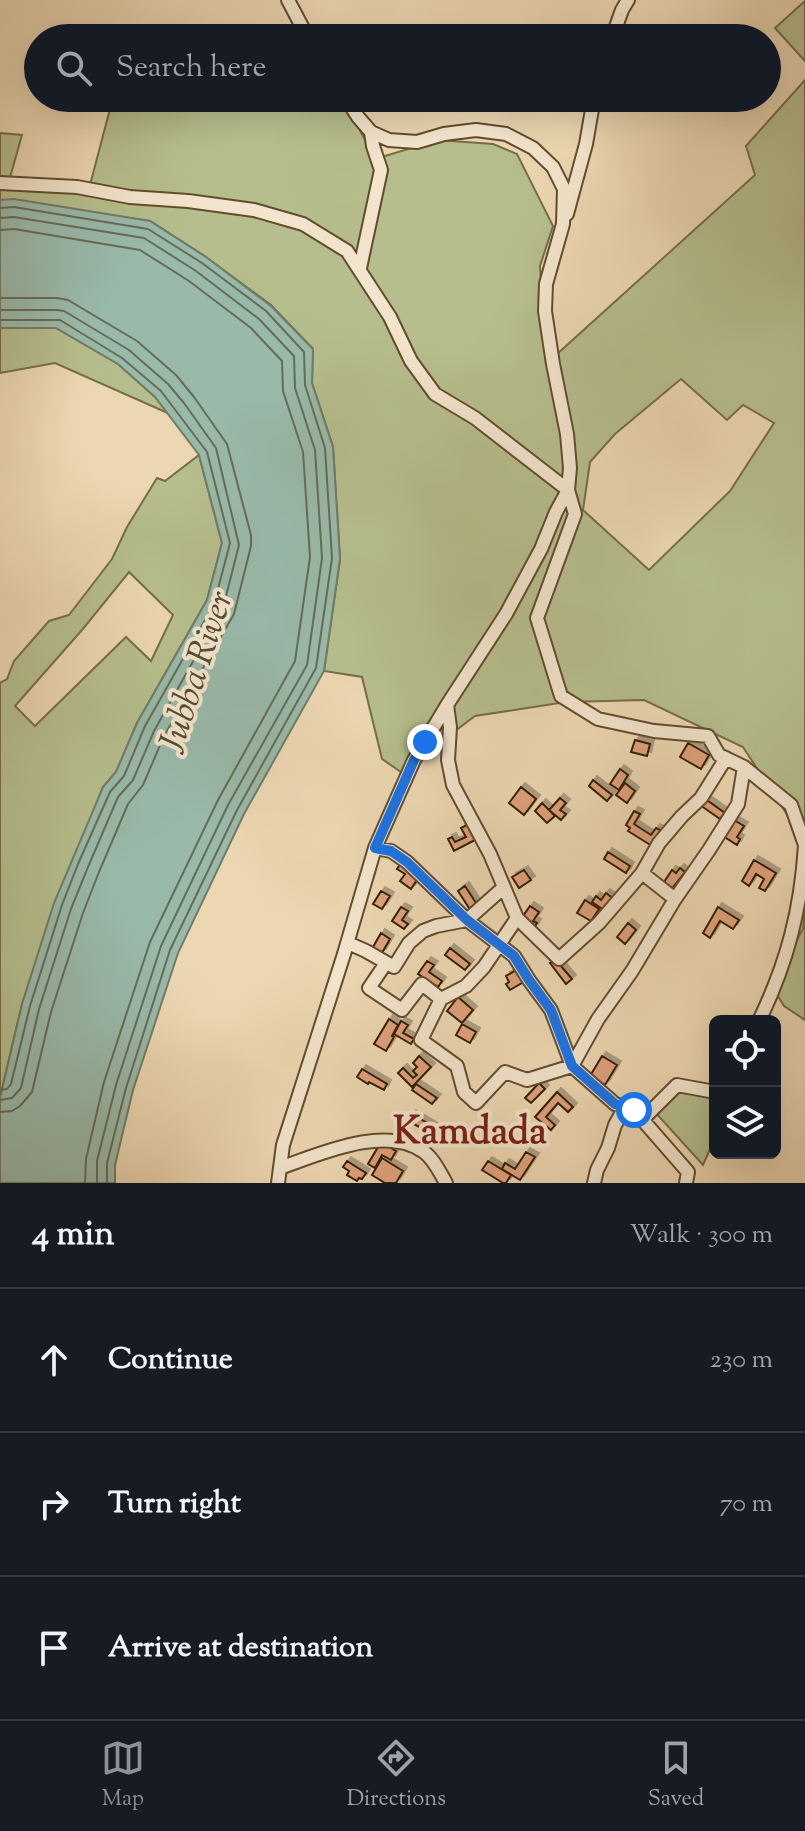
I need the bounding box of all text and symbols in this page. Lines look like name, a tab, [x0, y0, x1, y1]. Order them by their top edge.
search box	[24, 24, 781, 112]
icon: search	[52, 46, 96, 90]
text: Search here	[116, 47, 266, 90]
water label: Jubba River	[147, 584, 249, 760]
route end	[407, 724, 443, 760]
map controls	[709, 1015, 781, 1159]
button: locate	[709, 1015, 781, 1087]
button: layers	[709, 1087, 781, 1159]
route start	[616, 1092, 652, 1128]
district label: Kamdada	[393, 1107, 547, 1161]
text: 4 min	[32, 1211, 114, 1260]
text: Walk · 300 m	[630, 1217, 773, 1254]
icon: ahead	[32, 1338, 76, 1382]
text: Continue	[108, 1339, 233, 1382]
text: 230 m	[710, 1342, 773, 1379]
icon: right	[32, 1482, 76, 1526]
text: Turn right	[108, 1483, 241, 1526]
text: 70 m	[720, 1486, 773, 1523]
icon: arrive	[32, 1626, 76, 1670]
text: Arrive at destination	[108, 1627, 373, 1670]
tab: Map	[101, 1736, 145, 1816]
tab: Directions	[347, 1736, 446, 1816]
tab: Saved	[648, 1736, 704, 1816]

